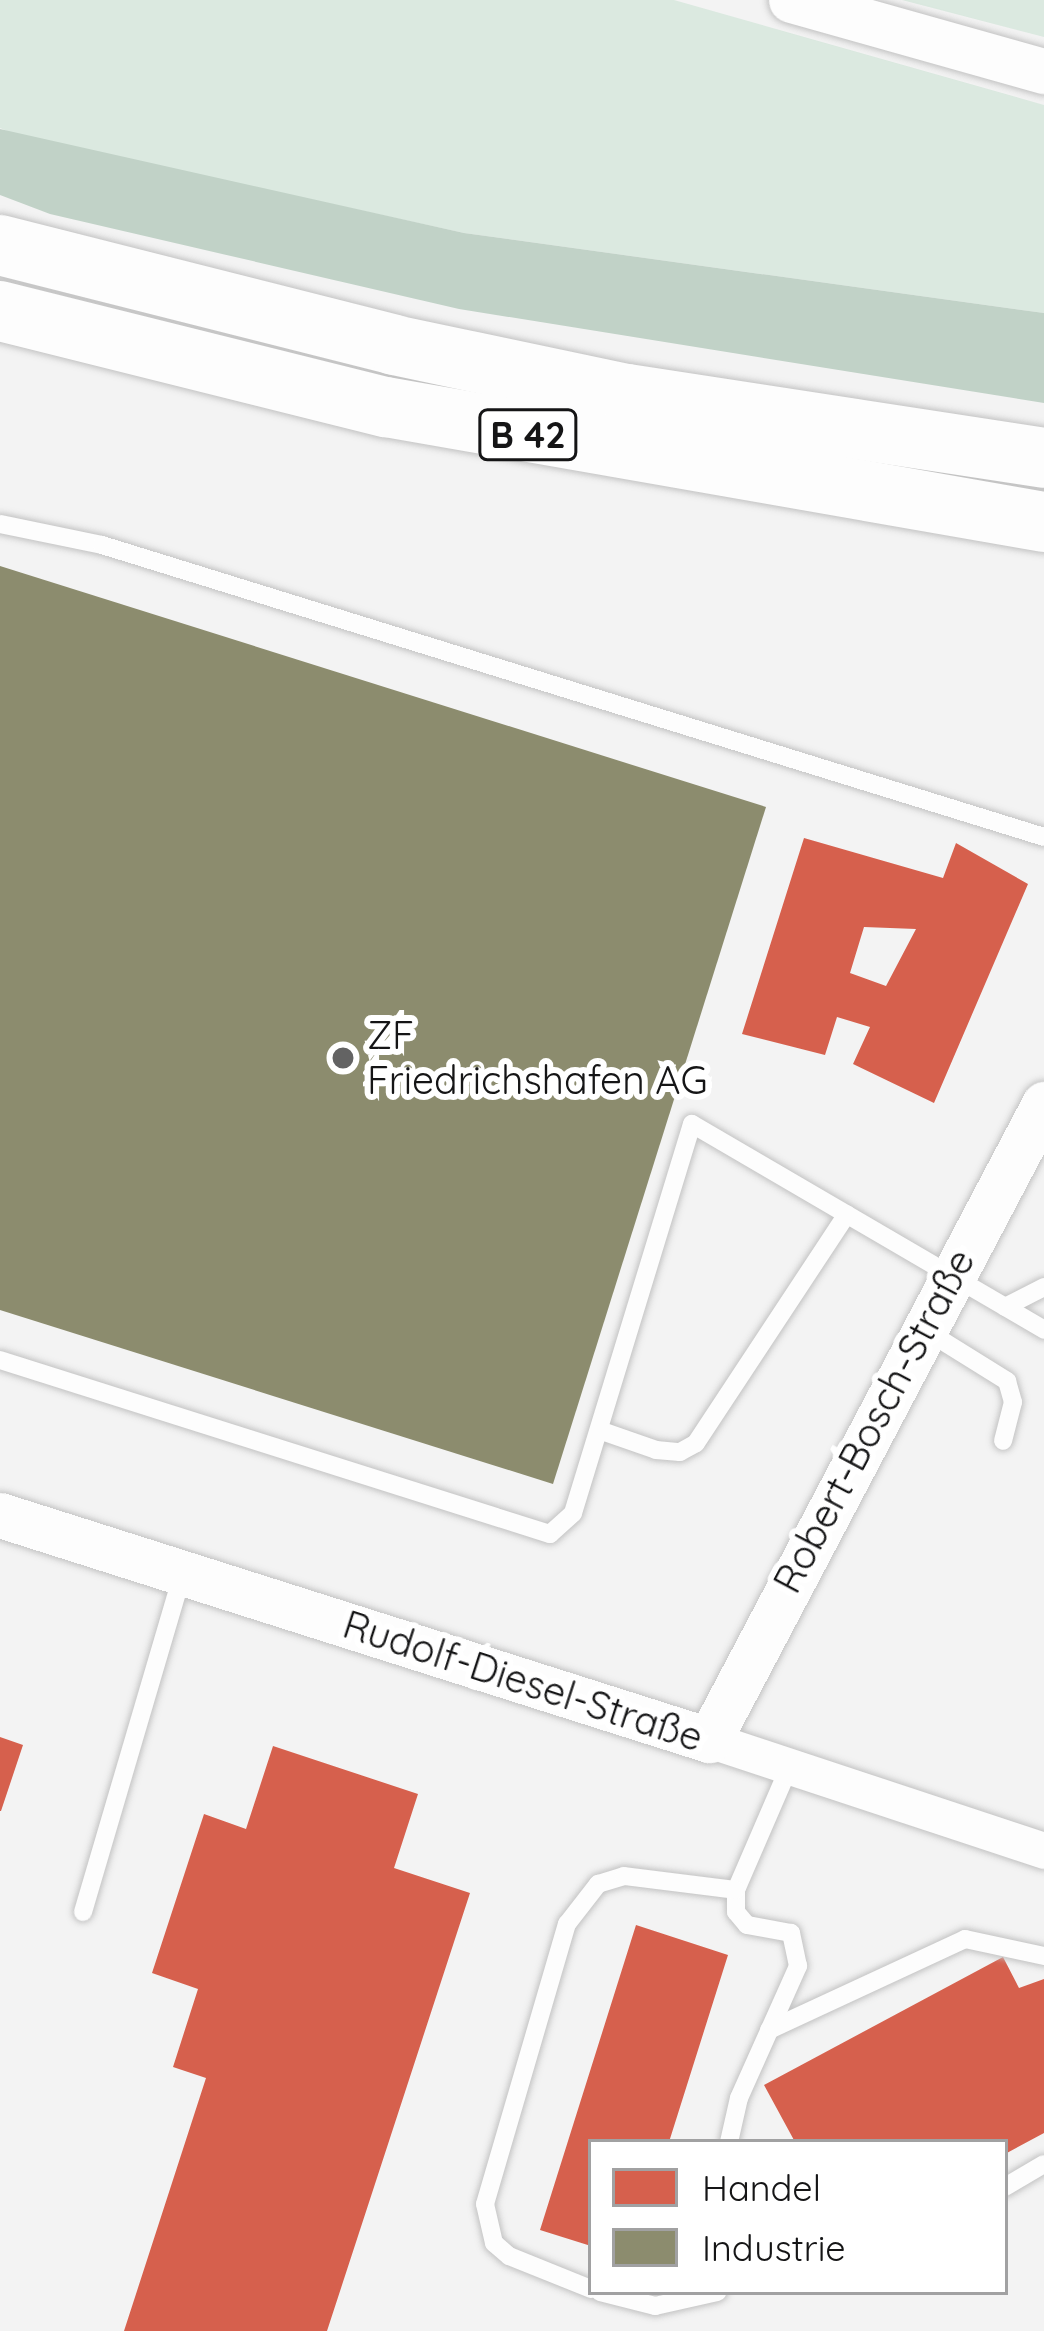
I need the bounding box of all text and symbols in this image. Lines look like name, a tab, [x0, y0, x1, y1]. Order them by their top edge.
road number: B 42	[477, 405, 579, 465]
place label: ZF Friedrichshafen AG	[367, 1013, 707, 1104]
marker: ZF Friedrichshafen AG	[330, 1045, 356, 1071]
street label: Robert-Bosch-Straße	[764, 1241, 984, 1601]
street label: Rudolf-Diesel-Straße	[337, 1601, 709, 1761]
legend	[588, 2139, 1008, 2295]
text: Handel	[702, 2165, 821, 2210]
text: Industrie	[702, 2225, 846, 2270]

